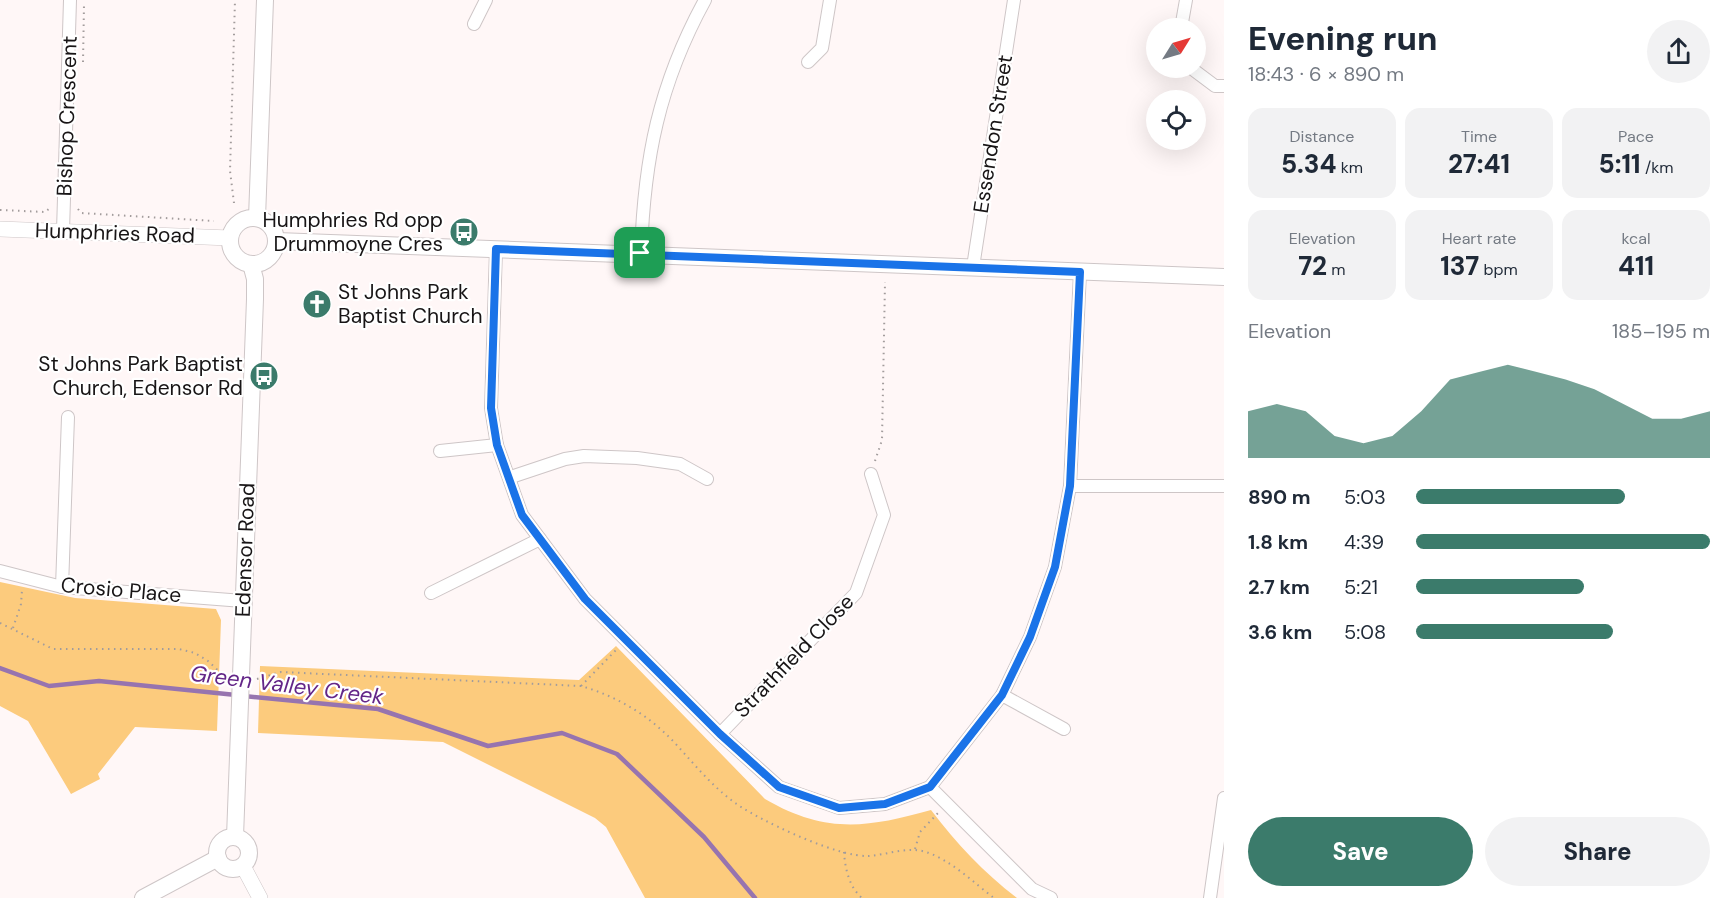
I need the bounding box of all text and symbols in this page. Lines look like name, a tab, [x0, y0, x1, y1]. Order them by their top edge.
text: Evening run	[1248, 17, 1437, 60]
north arrow	[1146, 18, 1206, 78]
map controls	[1146, 18, 1206, 150]
button: share	[1647, 20, 1710, 83]
street label: Bishop Crescent	[50, 35, 84, 197]
street label: Essendon Street	[967, 53, 1019, 215]
text: 18:43 · 6 × 890 m	[1248, 61, 1404, 87]
button: locate	[1146, 90, 1206, 150]
text: Distance	[1290, 126, 1354, 147]
text: Time	[1461, 126, 1497, 147]
text: Pace	[1618, 126, 1654, 147]
text: 5.34	[1281, 147, 1337, 181]
text: 27:41	[1448, 147, 1510, 181]
text: 5:11	[1598, 147, 1641, 181]
text: km	[1337, 157, 1363, 178]
text: /km	[1641, 157, 1674, 178]
place label: Humphries Rd opp Drummoyne Cres	[263, 206, 443, 258]
street label: Humphries Road	[35, 216, 195, 250]
bus stop icon: Humphries Rd opp Drummoyne Cres	[448, 216, 480, 248]
pin	[614, 227, 665, 278]
text: Elevation	[1289, 228, 1355, 249]
text: Heart rate	[1442, 228, 1516, 249]
text: kcal	[1622, 228, 1650, 249]
icon: arrive	[623, 236, 656, 269]
text: 72	[1298, 249, 1327, 283]
text: 137	[1440, 249, 1479, 283]
text: 411	[1618, 249, 1654, 283]
text: m	[1327, 259, 1346, 280]
text: bpm	[1479, 259, 1518, 280]
place label: St Johns Park Baptist Church	[338, 278, 483, 330]
church icon: St Johns Park Baptist Church	[301, 288, 333, 320]
text: Elevation	[1248, 318, 1331, 344]
text: 185–195 m	[1612, 318, 1710, 344]
place label: St Johns Park Baptist Church, Edensor Rd	[38, 350, 243, 402]
bus stop icon: St Johns Park Baptist Church, Edensor Rd	[248, 360, 280, 392]
street label: Edensor Road	[229, 482, 261, 618]
text: 890 m	[1248, 484, 1311, 510]
text: 5:03	[1344, 484, 1386, 510]
text: 1.8 km	[1248, 529, 1308, 555]
text: 4:39	[1344, 529, 1384, 555]
street label: Crosio Place	[60, 571, 182, 609]
text: 2.7 km	[1248, 574, 1310, 600]
text: 5:21	[1344, 574, 1378, 600]
street label: Strathfield Close	[728, 588, 860, 724]
text: 3.6 km	[1248, 619, 1312, 645]
text: 5:08	[1344, 619, 1386, 645]
water label: Green Valley Creek	[189, 659, 386, 711]
button: Save	[1248, 817, 1473, 886]
button: Share	[1485, 817, 1710, 886]

